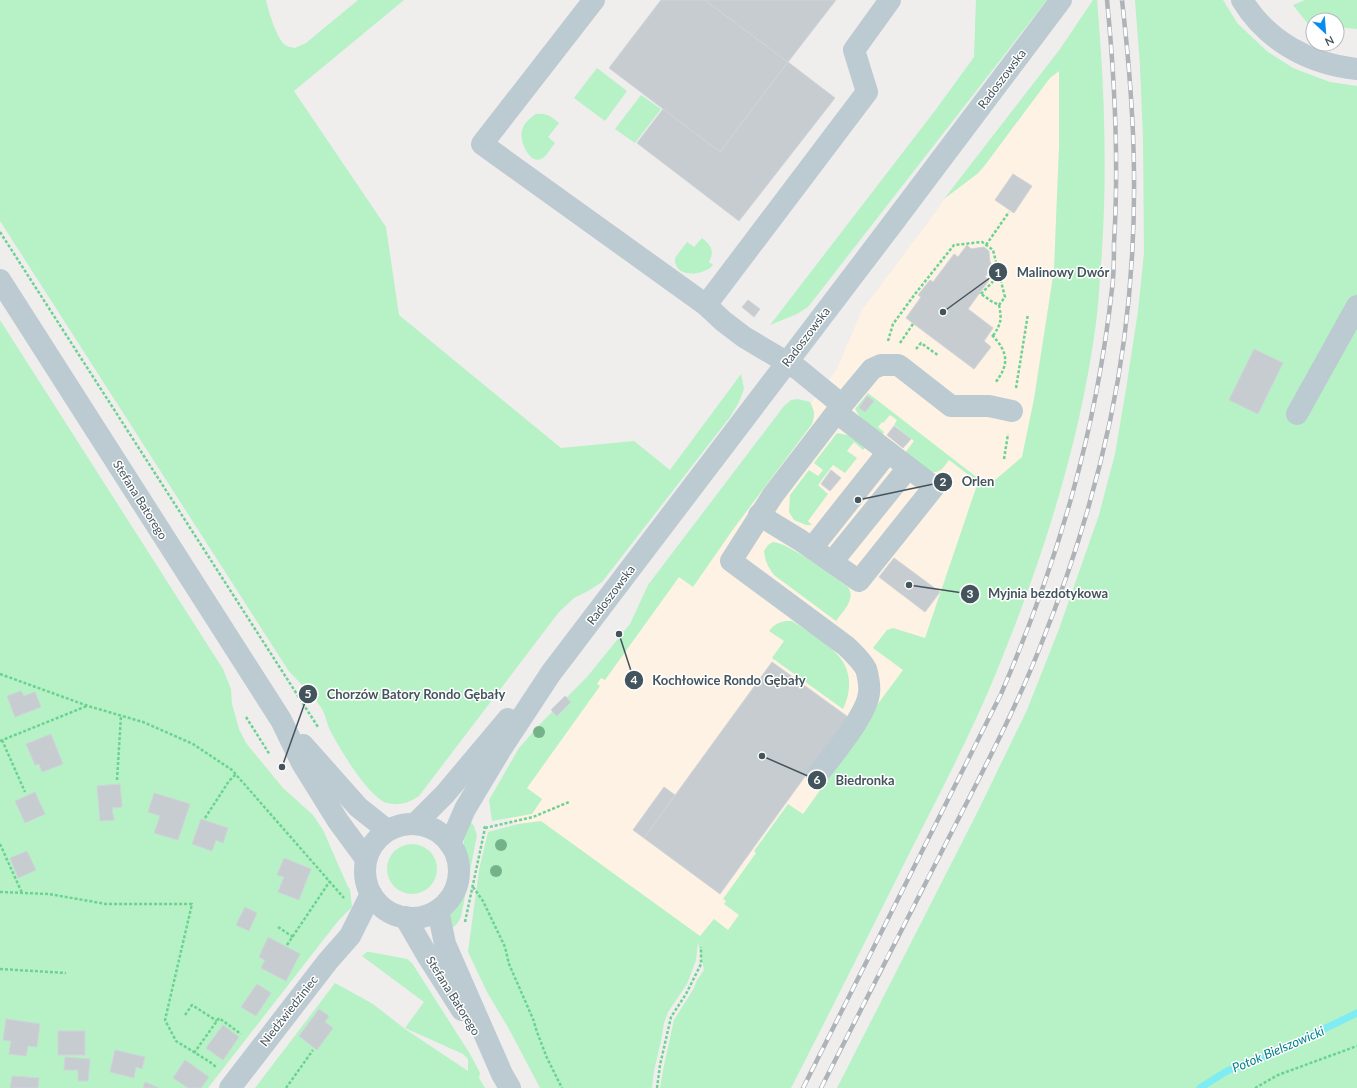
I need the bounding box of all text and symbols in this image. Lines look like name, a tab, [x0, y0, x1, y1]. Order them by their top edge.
north arrow	[1305, 12, 1345, 52]
text: N	[1323, 34, 1336, 49]
street label: Radoszowska	[974, 46, 1029, 111]
callout: Malinowy Dwór	[988, 260, 1117, 285]
text: Malinowy Dwór	[1017, 264, 1109, 280]
text: 1	[995, 265, 1002, 280]
street label: Radoszowska	[778, 304, 833, 369]
street label: Stefana Batorego	[110, 457, 171, 542]
callout: Orlen	[933, 469, 1002, 494]
text: Orlen	[962, 473, 994, 489]
text: 2	[940, 474, 947, 489]
street label: Radoszowska	[583, 562, 638, 627]
callout: Myjnia bezdotykowa	[960, 581, 1116, 606]
text: Myjnia bezdotykowa	[988, 585, 1108, 601]
text: 3	[967, 586, 974, 601]
callout: Kochłowice Rondo Gębały	[624, 668, 814, 693]
text: 4	[631, 672, 638, 687]
text: Kochłowice Rondo Gębały	[652, 672, 806, 688]
callout: Chorzów Batory Rondo Gębały	[298, 682, 513, 707]
text: 5	[305, 686, 312, 701]
text: Chorzów Batory Rondo Gębały	[327, 686, 505, 702]
callout: Biedronka	[807, 768, 902, 793]
text: 6	[814, 772, 821, 787]
text: Biedronka	[835, 772, 895, 788]
street label: Stefana Batorego	[423, 953, 484, 1038]
street label: Niedźwiedziniec	[256, 972, 321, 1049]
water label: Potok Bielszowicki	[1230, 1022, 1326, 1076]

